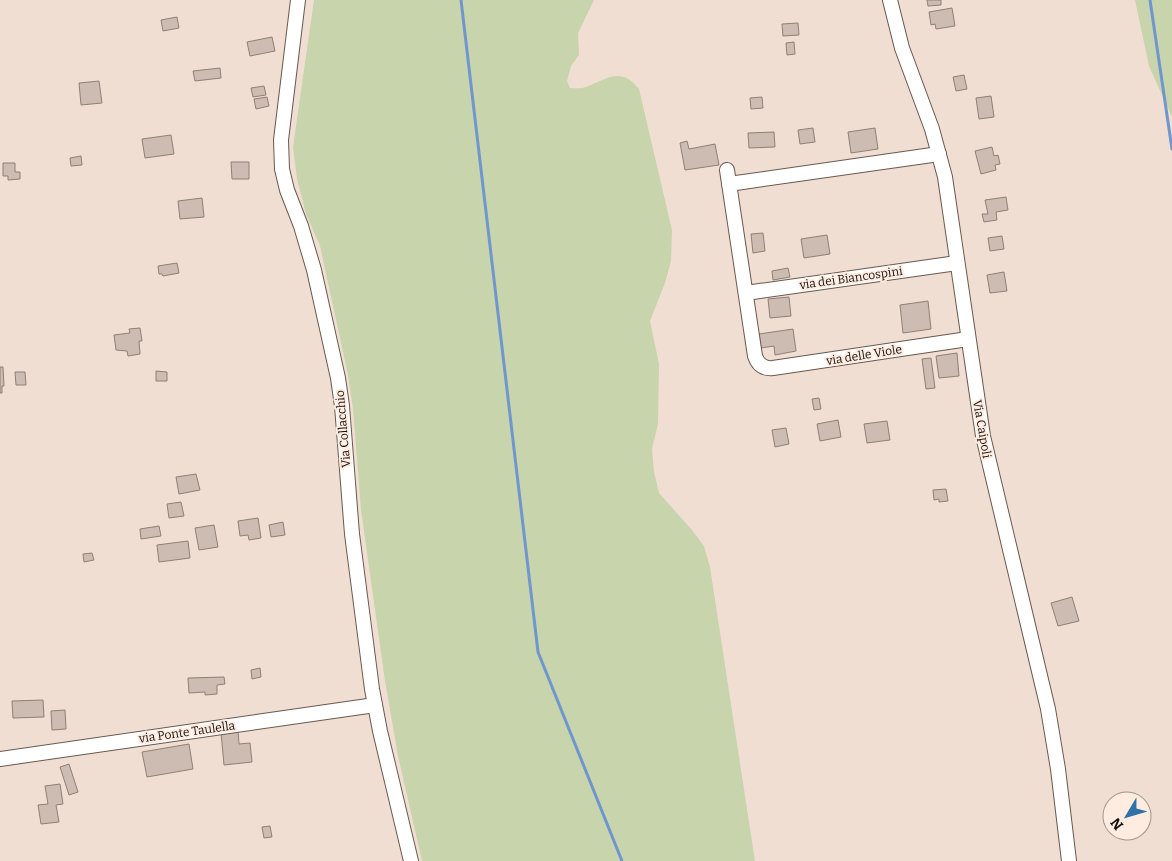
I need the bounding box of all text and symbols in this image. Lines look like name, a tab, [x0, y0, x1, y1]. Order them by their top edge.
street label: via dei Biancospini	[798, 264, 904, 292]
street label: via delle Viole	[824, 342, 903, 368]
street label: Via Collacchio	[333, 390, 353, 468]
street label: Via Caipoli	[970, 399, 994, 460]
street label: via Ponte Taulella	[137, 718, 236, 746]
north arrow	[1102, 791, 1152, 841]
text: N	[1107, 814, 1127, 833]

